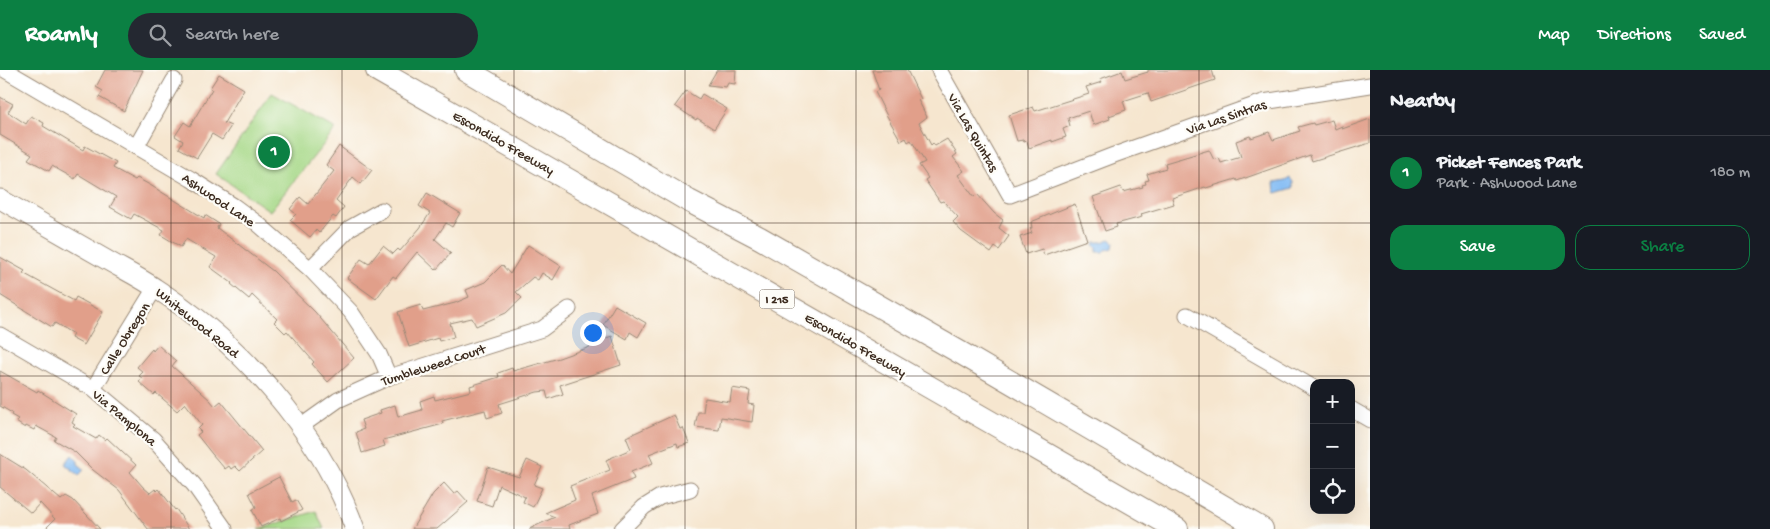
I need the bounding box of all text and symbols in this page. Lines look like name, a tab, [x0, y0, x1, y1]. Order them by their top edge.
search box	[128, 13, 478, 58]
text: Roamly	[25, 21, 98, 50]
icon: search	[146, 21, 174, 49]
text: Search here	[186, 24, 279, 47]
text: Map	[1538, 25, 1570, 46]
text: Directions	[1598, 25, 1671, 46]
text: Saved	[1699, 25, 1745, 46]
street label: Via Las Quintas	[942, 90, 1002, 176]
text: Nearby	[1390, 90, 1455, 115]
street label: Via Las Sintras	[1184, 97, 1270, 140]
street label: Escondido Freeway	[449, 108, 557, 180]
pin: 1	[258, 133, 290, 171]
text: Picket Fences Park	[1437, 152, 1581, 175]
text: 1	[1403, 164, 1409, 183]
text: 180 m	[1711, 164, 1750, 183]
street label: Ashwood Lane	[178, 170, 258, 232]
text: Park · Ashwood Lane	[1437, 175, 1577, 194]
button: Save	[1390, 225, 1565, 270]
button: Share	[1575, 225, 1750, 270]
street label: Whitewood Road	[151, 285, 243, 364]
road number: I 215	[760, 290, 794, 308]
street label: Calle Obregon	[97, 300, 155, 379]
street label: Escondido Freeway	[801, 310, 909, 382]
your location	[580, 320, 606, 346]
street label: Tumbleweed Court	[379, 341, 489, 392]
map controls	[1310, 379, 1355, 514]
button: +	[1310, 379, 1355, 424]
street label: Via Pamplona	[87, 386, 160, 452]
button: −	[1310, 424, 1355, 469]
button: locate	[1310, 469, 1355, 514]

